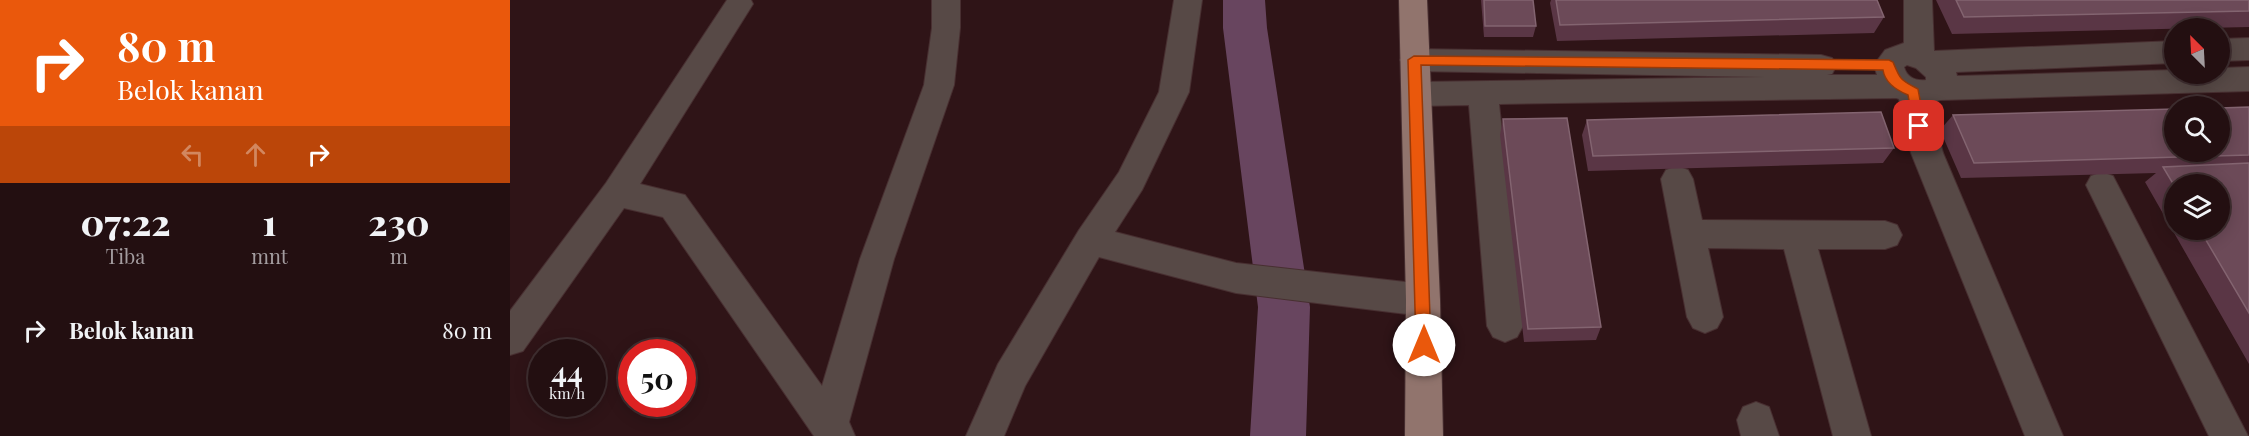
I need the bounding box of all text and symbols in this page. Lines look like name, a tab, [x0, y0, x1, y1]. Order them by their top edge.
text: 80 m	[117, 17, 215, 73]
north arrow	[2164, 18, 2230, 84]
map controls	[2164, 18, 2230, 240]
icon: right	[18, 24, 96, 102]
text: Belok kanan	[117, 71, 264, 107]
button: search	[2164, 96, 2230, 162]
pin	[1893, 100, 1944, 151]
icon: arrive	[1902, 109, 1935, 142]
icon: left	[176, 138, 209, 171]
icon: ahead	[239, 138, 272, 171]
icon: right	[302, 138, 335, 171]
button: layers	[2164, 174, 2230, 240]
text: 07:22	[80, 197, 171, 245]
text: 1	[263, 197, 277, 245]
text: 230	[368, 197, 430, 245]
text: Tiba	[106, 242, 145, 269]
text: mnt	[251, 242, 288, 269]
text: m	[390, 242, 408, 269]
position arrow	[1392, 313, 1456, 377]
icon: right	[18, 314, 51, 347]
text: Belok kanan	[69, 315, 194, 345]
text: 80 m	[442, 315, 492, 345]
speed limit sign: 50	[618, 339, 696, 417]
text: 44	[551, 351, 583, 391]
text: km/h	[549, 383, 585, 403]

